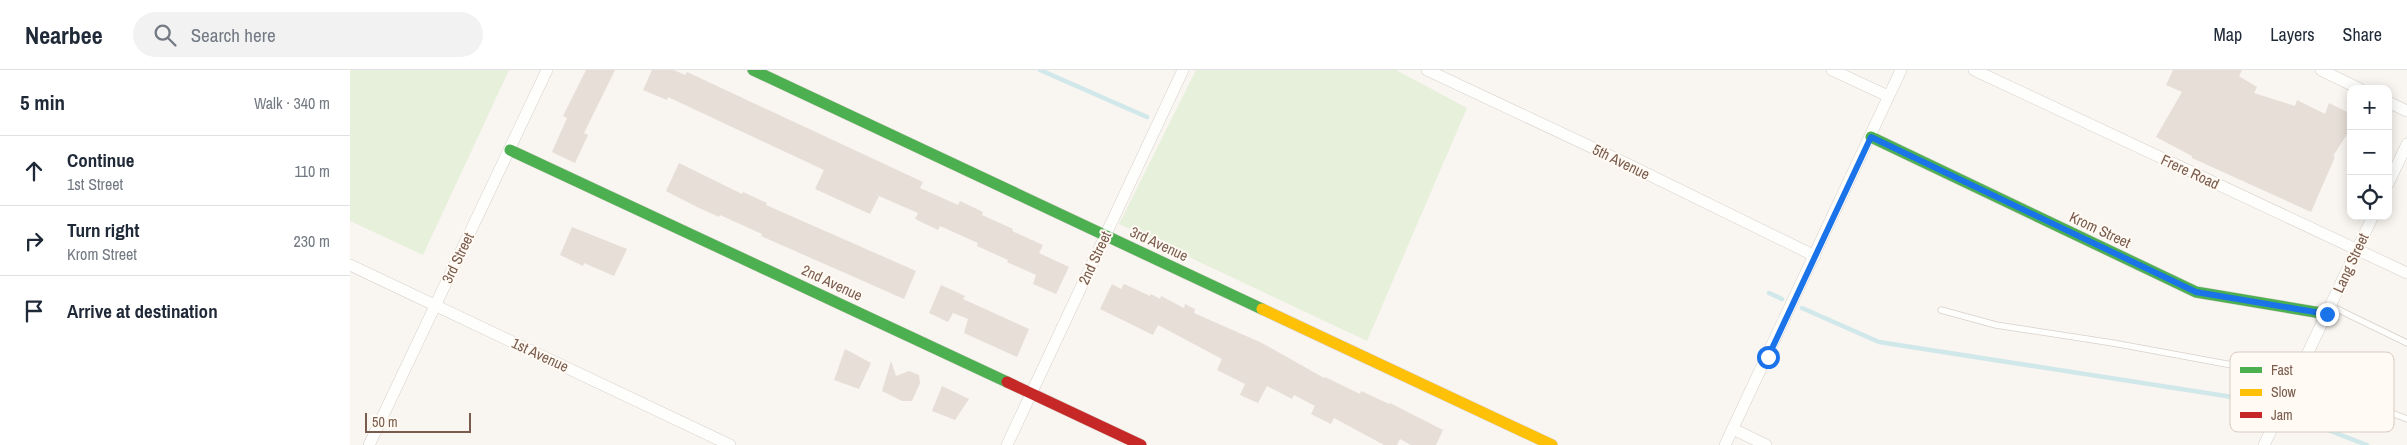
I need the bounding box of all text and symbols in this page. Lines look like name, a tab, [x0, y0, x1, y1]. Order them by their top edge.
search box	[133, 12, 483, 57]
text: Nearbee	[25, 19, 103, 51]
icon: search	[151, 21, 179, 49]
text: Search here	[191, 22, 276, 48]
text: Map	[2214, 22, 2242, 47]
text: Layers	[2270, 22, 2315, 47]
text: Share	[2343, 22, 2382, 47]
map controls	[2347, 85, 2392, 220]
button: +	[2347, 85, 2392, 130]
text: 5 min	[20, 88, 65, 117]
text: Walk · 340 m	[254, 92, 330, 114]
button: −	[2347, 130, 2392, 175]
street label: 5th Avenue	[1589, 139, 1654, 185]
text: Continue	[67, 147, 135, 173]
street label: Frere Road	[2158, 149, 2223, 194]
icon: ahead	[20, 157, 48, 185]
text: 110 m	[294, 160, 330, 182]
text: 1st Street	[67, 173, 123, 195]
button: locate	[2347, 175, 2392, 220]
street label: Krom Street	[2066, 206, 2135, 253]
text: Turn right	[67, 217, 139, 243]
street label: 3rd Avenue	[1127, 221, 1192, 266]
icon: right	[20, 227, 48, 255]
street label: 2nd Street	[1073, 227, 1116, 288]
street label: 3rd Street	[436, 228, 479, 287]
street label: Lang Street	[2328, 229, 2374, 296]
text: 230 m	[294, 230, 330, 252]
text: Krom Street	[67, 243, 137, 265]
street label: 2nd Avenue	[798, 259, 866, 306]
icon: arrive	[20, 297, 48, 325]
text: Arrive at destination	[67, 298, 218, 324]
route end	[2316, 303, 2339, 326]
street label: 1st Avenue	[508, 332, 572, 377]
route start	[1757, 346, 1780, 369]
legend	[2230, 352, 2394, 432]
text: Fast	[2271, 361, 2293, 379]
text: Slow	[2271, 383, 2297, 401]
text: Jam	[2271, 406, 2293, 424]
scale bar	[365, 410, 471, 433]
text: 50 m	[372, 413, 398, 431]

